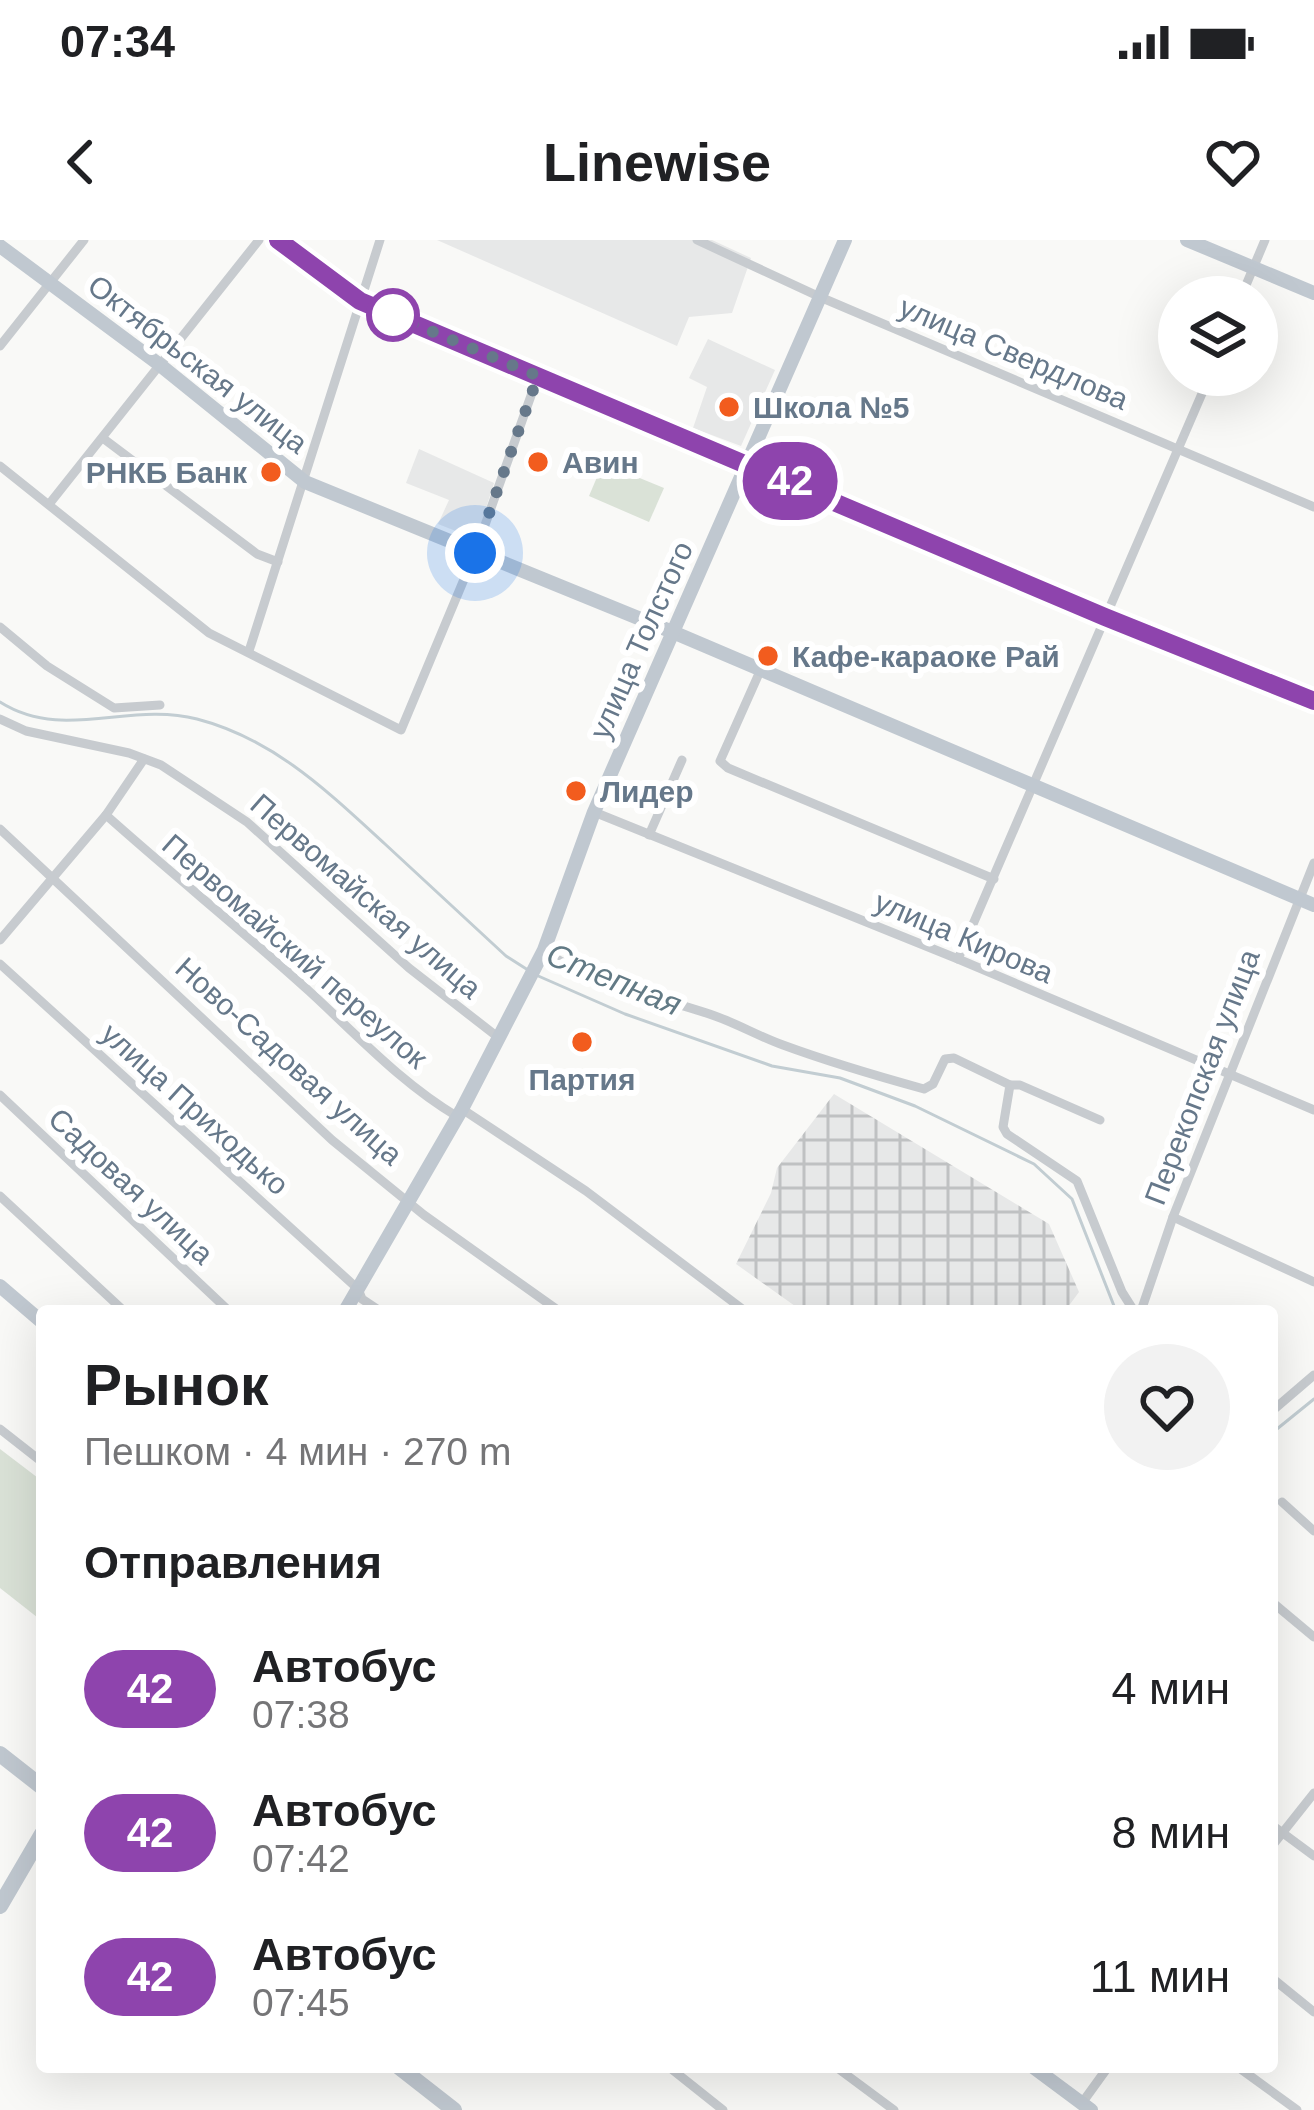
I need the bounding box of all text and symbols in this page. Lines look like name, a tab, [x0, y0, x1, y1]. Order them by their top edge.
text: 07:34	[60, 16, 175, 67]
icon: back	[48, 129, 114, 195]
icon: heart	[1200, 129, 1266, 195]
text: Linewise	[543, 132, 771, 192]
street label: Октябрьская улица	[82, 268, 314, 460]
map controls	[1158, 276, 1278, 396]
button: layers	[1158, 276, 1278, 396]
unlabelled marker	[368, 290, 418, 340]
street label: улица Свердлова	[895, 290, 1134, 416]
place label: Школа №5	[753, 391, 910, 424]
marker: Школа №5	[716, 394, 742, 420]
line badge: 42	[736, 442, 844, 520]
place label: Авин	[562, 446, 639, 479]
marker: Авин	[525, 449, 551, 475]
place label: РНКБ Банк	[86, 456, 248, 489]
text: 42	[767, 457, 813, 504]
marker: РНКБ Банк	[258, 459, 284, 485]
your location	[445, 523, 505, 583]
street label: улица Толстого	[583, 536, 699, 744]
place label: Кафе-караоке Рай	[792, 640, 1060, 673]
marker: Кафе-караоке Рай	[755, 643, 781, 669]
place label: Лидер	[600, 775, 694, 808]
marker: Лидер	[563, 778, 589, 804]
street label: Первомайская улица	[244, 787, 488, 1005]
street label: Первомайский переулок	[156, 827, 434, 1075]
street label: улица Кирова	[870, 885, 1059, 990]
water label: Степная	[541, 935, 687, 1023]
street label: Перекопская улица	[1138, 945, 1266, 1209]
street label: Ново-Садовая улица	[169, 951, 409, 1171]
street label: улица Приходько	[95, 1017, 295, 1201]
marker: Партия	[569, 1029, 595, 1055]
place label: Партия	[529, 1063, 635, 1096]
street label: Садовая улица	[42, 1102, 220, 1271]
button: heart	[1104, 1344, 1230, 1470]
text: Рынок	[84, 1353, 268, 1417]
text: Пешком · 4 мин · 270 m	[84, 1430, 511, 1473]
text: Отправления	[84, 1537, 382, 1588]
text: Автобус	[252, 1641, 437, 1692]
text: 4 мин	[1112, 1663, 1230, 1714]
text: 42	[127, 1665, 173, 1712]
text: 07:38	[252, 1693, 350, 1736]
text: Автобус	[252, 1785, 437, 1836]
text: 8 мин	[1112, 1807, 1230, 1858]
text: 42	[127, 1809, 173, 1856]
text: 07:42	[252, 1837, 350, 1880]
text: Автобус	[252, 1929, 437, 1980]
text: 11 мин	[1090, 1951, 1230, 2002]
text: 42	[127, 1953, 173, 2000]
text: 07:45	[252, 1981, 350, 2024]

